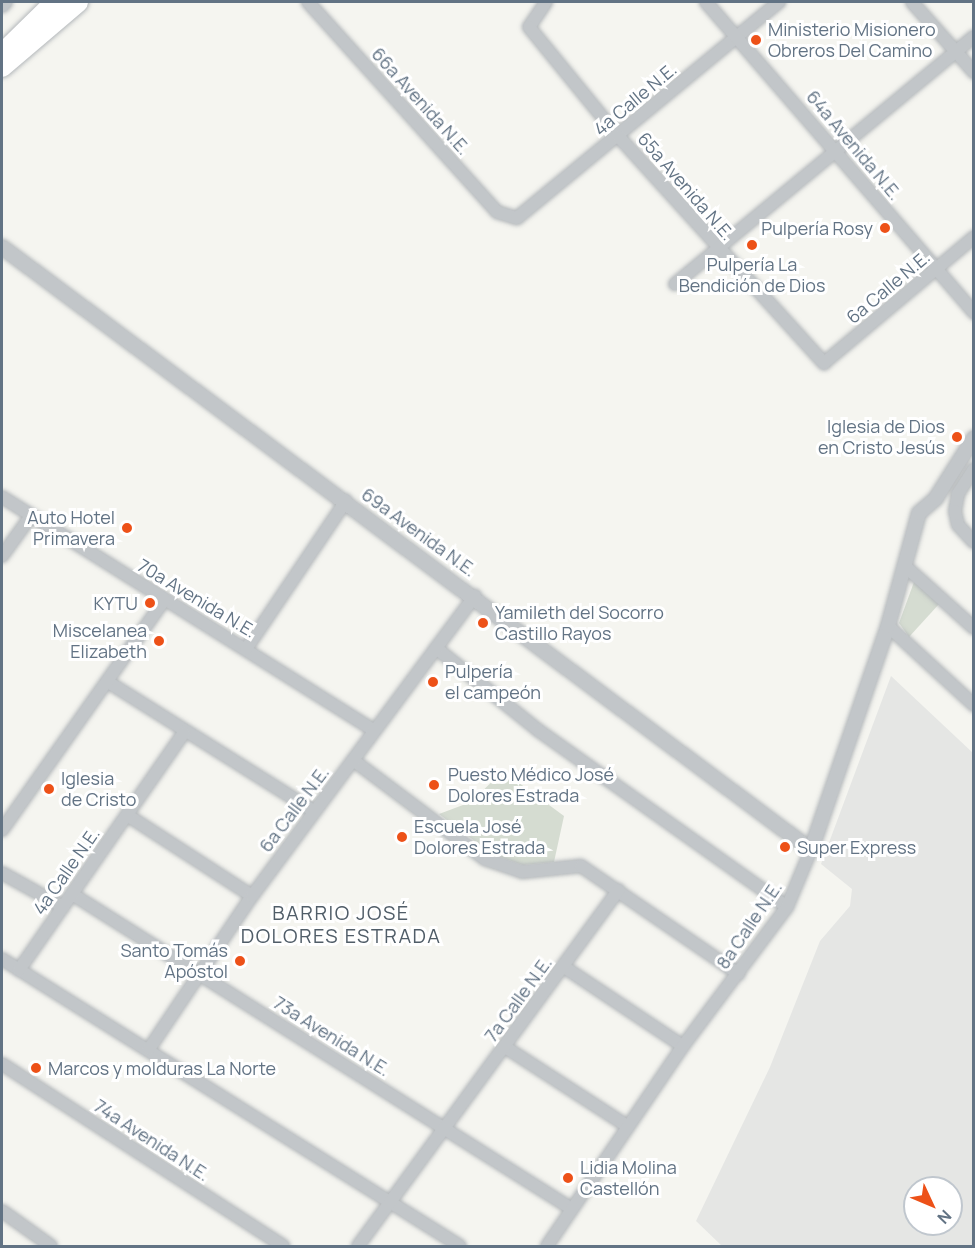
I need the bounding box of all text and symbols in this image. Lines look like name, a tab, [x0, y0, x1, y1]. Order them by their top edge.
place label: Ministerio Misionero Obreros Del Camino	[768, 19, 936, 62]
marker: Ministerio Misionero Obreros Del Camino	[749, 33, 763, 47]
street label: 66a Avenida N.E.	[367, 43, 475, 159]
street label: 4a Calle N.E.	[589, 58, 681, 140]
street label: 64a Avenida N.E.	[802, 86, 906, 204]
street label: 65a Avenida N.E.	[633, 128, 739, 244]
place label: Pulpería Rosy	[761, 217, 873, 239]
marker: Pulpería Rosy	[878, 221, 892, 235]
marker: Pulpería La Bendición de Dios	[745, 238, 759, 252]
street label: 6a Calle N.E.	[842, 246, 934, 328]
place label: Pulpería La Bendición de Dios	[679, 254, 825, 296]
place label: Iglesia de Dios en Cristo Jesús	[818, 416, 945, 458]
marker: Iglesia de Dios en Cristo Jesús	[950, 430, 964, 444]
street label: 69a Avenida N.E.	[358, 483, 480, 581]
place label: Auto Hotel Primavera	[27, 507, 115, 550]
marker: Auto Hotel Primavera	[120, 521, 134, 535]
street label: 70a Avenida N.E.	[134, 554, 260, 642]
place label: KYTU	[93, 592, 138, 614]
marker: KYTU	[143, 596, 157, 610]
place label: Yamileth del Socorro Castillo Rayos	[495, 602, 664, 644]
marker: Yamileth del Socorro Castillo Rayos	[476, 616, 490, 630]
place label: Miscelanea Elizabeth	[53, 620, 147, 662]
marker: Miscelanea Elizabeth	[152, 634, 166, 648]
place label: Pulpería el campeón	[445, 661, 541, 704]
marker: Pulpería el campeón	[426, 675, 440, 689]
street label: 6a Calle N.E.	[255, 762, 333, 856]
place label: Puesto Médico José Dolores Estrada	[448, 764, 614, 806]
place label: Iglesia de Cristo	[61, 768, 136, 810]
marker: Puesto Médico José Dolores Estrada	[425, 776, 443, 794]
marker: Iglesia de Cristo	[42, 782, 56, 796]
place label: Escuela José Dolores Estrada	[414, 816, 545, 858]
street label: 4a Calle N.E.	[28, 823, 104, 919]
marker: Escuela José Dolores Estrada	[395, 830, 409, 844]
place label: Super Express	[797, 836, 916, 858]
marker: Super Express	[778, 840, 792, 854]
street label: 8a Calle N.E.	[712, 877, 786, 973]
district label: BARRIO JOSÉ DOLORES ESTRADA	[241, 900, 441, 947]
place label: Santo Tomás Apóstol	[120, 940, 228, 982]
street label: 7a Calle N.E.	[480, 952, 556, 1046]
marker: Santo Tomás Apóstol	[233, 954, 247, 968]
street label: 73a Avenida N.E.	[270, 992, 394, 1080]
place label: Marcos y molduras La Norte	[48, 1057, 276, 1079]
marker: Marcos y molduras La Norte	[29, 1061, 43, 1075]
street label: 74a Avenida N.E.	[90, 1095, 214, 1185]
place label: Lidia Molina Castellón	[580, 1157, 677, 1200]
marker: Lidia Molina Castellón	[561, 1171, 575, 1185]
north arrow	[903, 1176, 963, 1236]
text: N	[933, 1205, 956, 1229]

